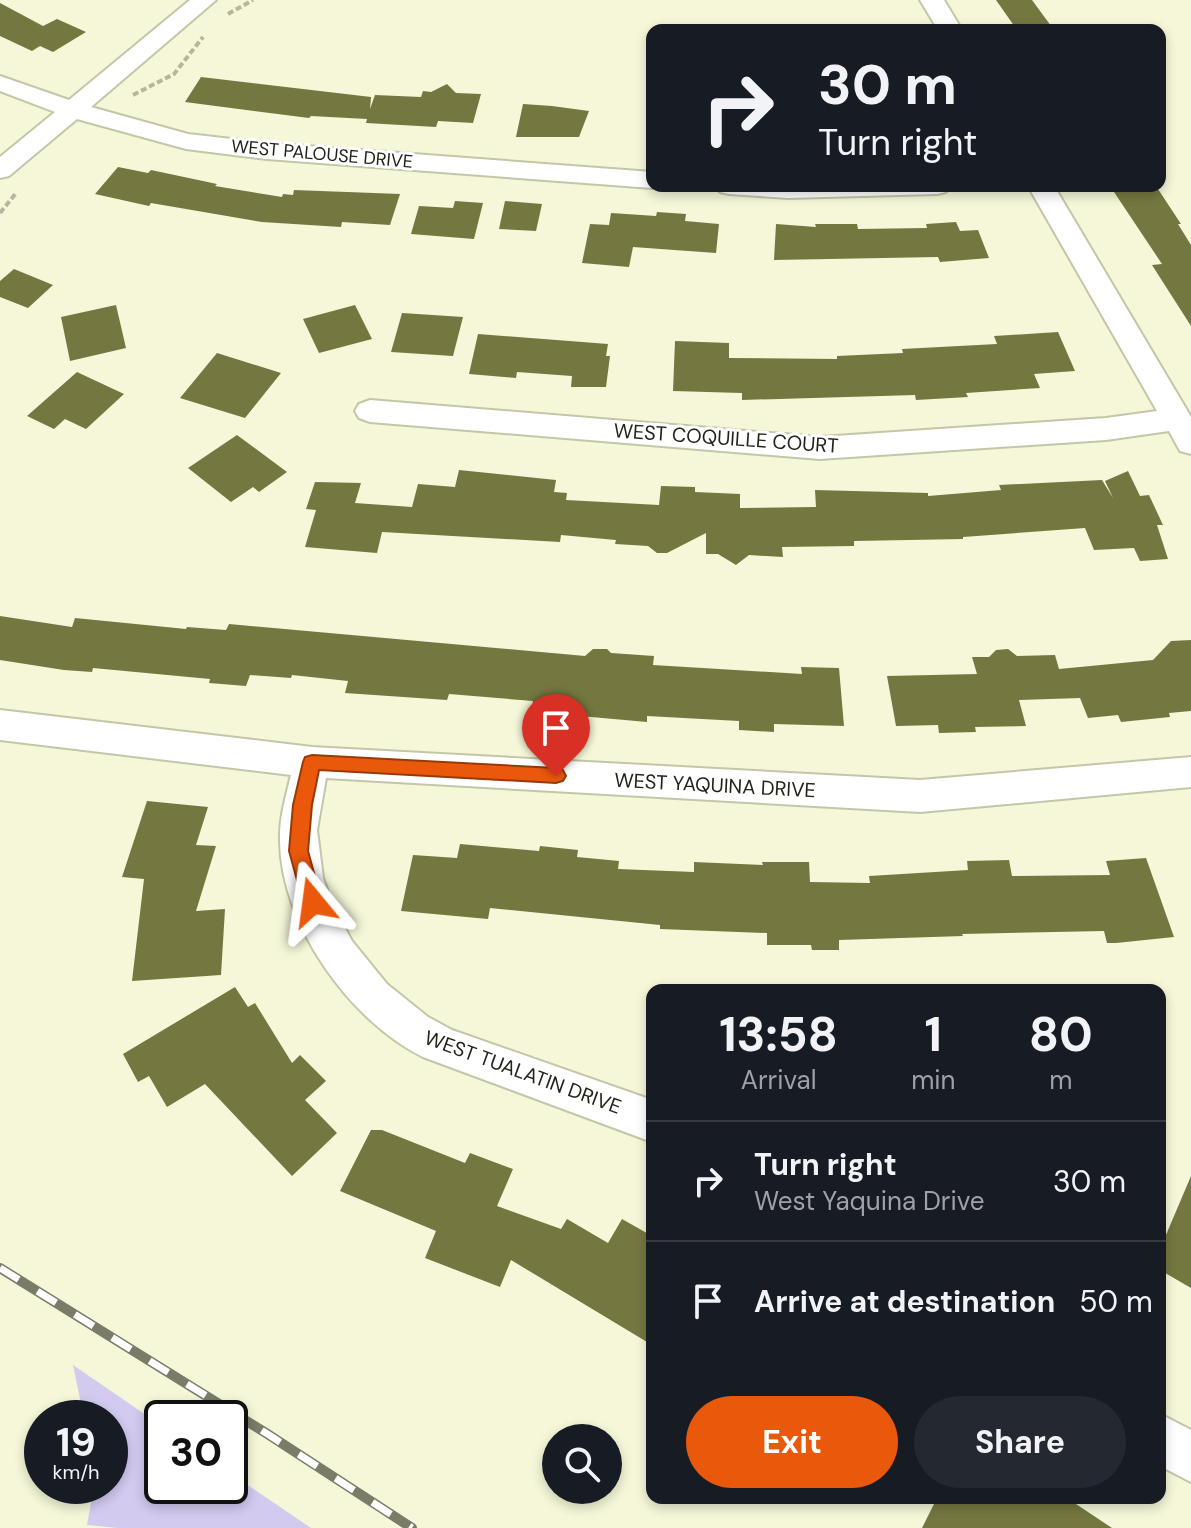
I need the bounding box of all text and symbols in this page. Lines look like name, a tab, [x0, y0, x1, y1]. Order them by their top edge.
text: 30 m	[818, 48, 957, 121]
icon: right	[686, 56, 790, 160]
text: Turn right	[818, 119, 977, 166]
street label: WEST PALOUSE DRIVE	[230, 134, 414, 174]
street label: WEST COQUILLE COURT	[613, 417, 839, 459]
pin	[522, 694, 590, 776]
icon: arrive	[534, 706, 578, 750]
street label: WEST YAQUINA DRIVE	[614, 767, 816, 803]
position arrow	[271, 860, 355, 944]
text: 13:58	[719, 1003, 838, 1066]
text: 1	[925, 1003, 942, 1066]
text: 80	[1029, 1003, 1093, 1066]
street label: WEST TUALATIN DRIVE	[421, 1024, 625, 1120]
text: Arrival	[741, 1063, 816, 1097]
text: min	[911, 1063, 955, 1097]
text: m	[1049, 1063, 1072, 1097]
text: Turn right	[754, 1145, 897, 1184]
icon: right	[686, 1159, 730, 1203]
text: 30 m	[1053, 1162, 1126, 1201]
text: West Yaquina Drive	[754, 1184, 985, 1218]
icon: arrive	[686, 1279, 730, 1323]
text: Arrive at destination	[754, 1282, 1055, 1321]
text: 50 m	[1079, 1282, 1153, 1321]
button: Exit	[686, 1396, 898, 1488]
button: Share	[914, 1396, 1126, 1488]
speed limit sign: 30	[144, 1400, 248, 1504]
text: 19	[56, 1416, 96, 1468]
map controls	[542, 1424, 622, 1504]
button: search	[542, 1424, 622, 1504]
text: km/h	[52, 1459, 100, 1485]

